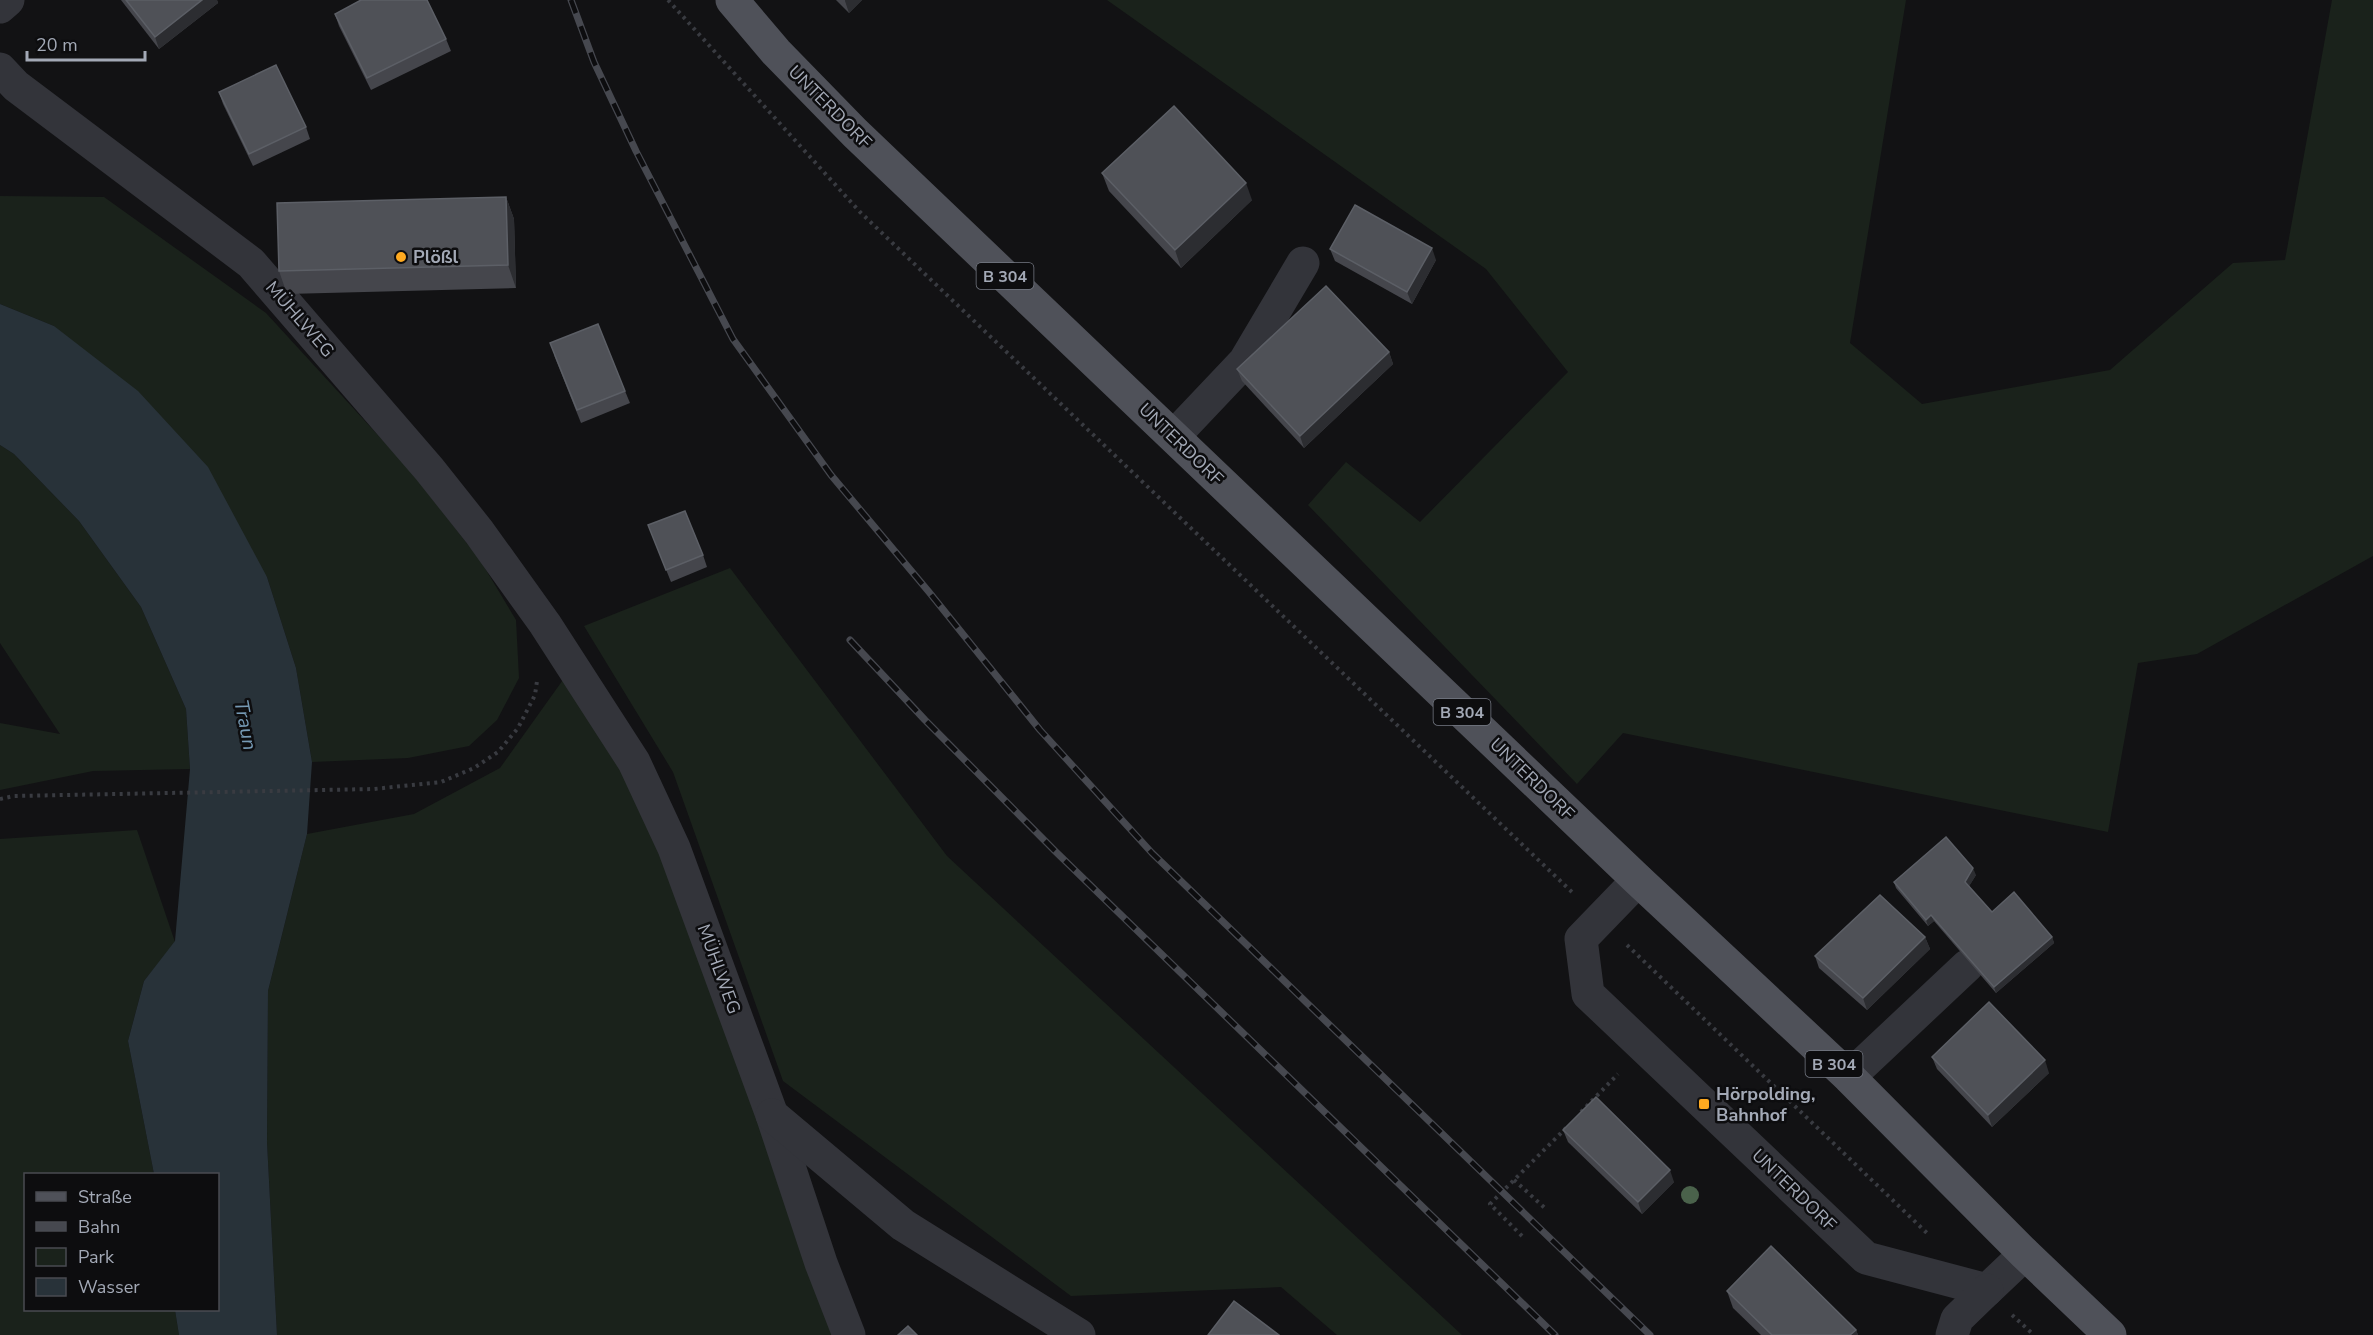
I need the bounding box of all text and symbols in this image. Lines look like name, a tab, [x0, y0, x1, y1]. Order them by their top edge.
scale bar	[27, 24, 146, 62]
text: 20 m	[36, 33, 78, 57]
street label: UNTERDORF	[783, 60, 877, 154]
place label: Plößl	[413, 245, 459, 269]
marker: Plößl	[394, 250, 408, 264]
road number: B 304	[976, 263, 1034, 289]
street label: MÜHLWEG	[260, 276, 340, 362]
street label: UNTERDORF	[1134, 398, 1229, 491]
water label: Traun	[227, 698, 264, 753]
road number: B 304	[1434, 699, 1490, 725]
street label: UNTERDORF	[1485, 733, 1580, 826]
street label: MÜHLWEG	[692, 921, 746, 1017]
road number: B 304	[1806, 1051, 1862, 1077]
place label: Hörpolding, Bahnhof	[1716, 1082, 1815, 1127]
marker: Hörpolding, Bahnhof	[1697, 1097, 1711, 1111]
street label: UNTERDORF	[1747, 1144, 1842, 1237]
legend	[24, 1173, 219, 1311]
text: Straße	[78, 1185, 132, 1209]
text: Bahn	[78, 1215, 120, 1239]
text: Park	[78, 1245, 115, 1269]
text: Wasser	[78, 1275, 140, 1299]

